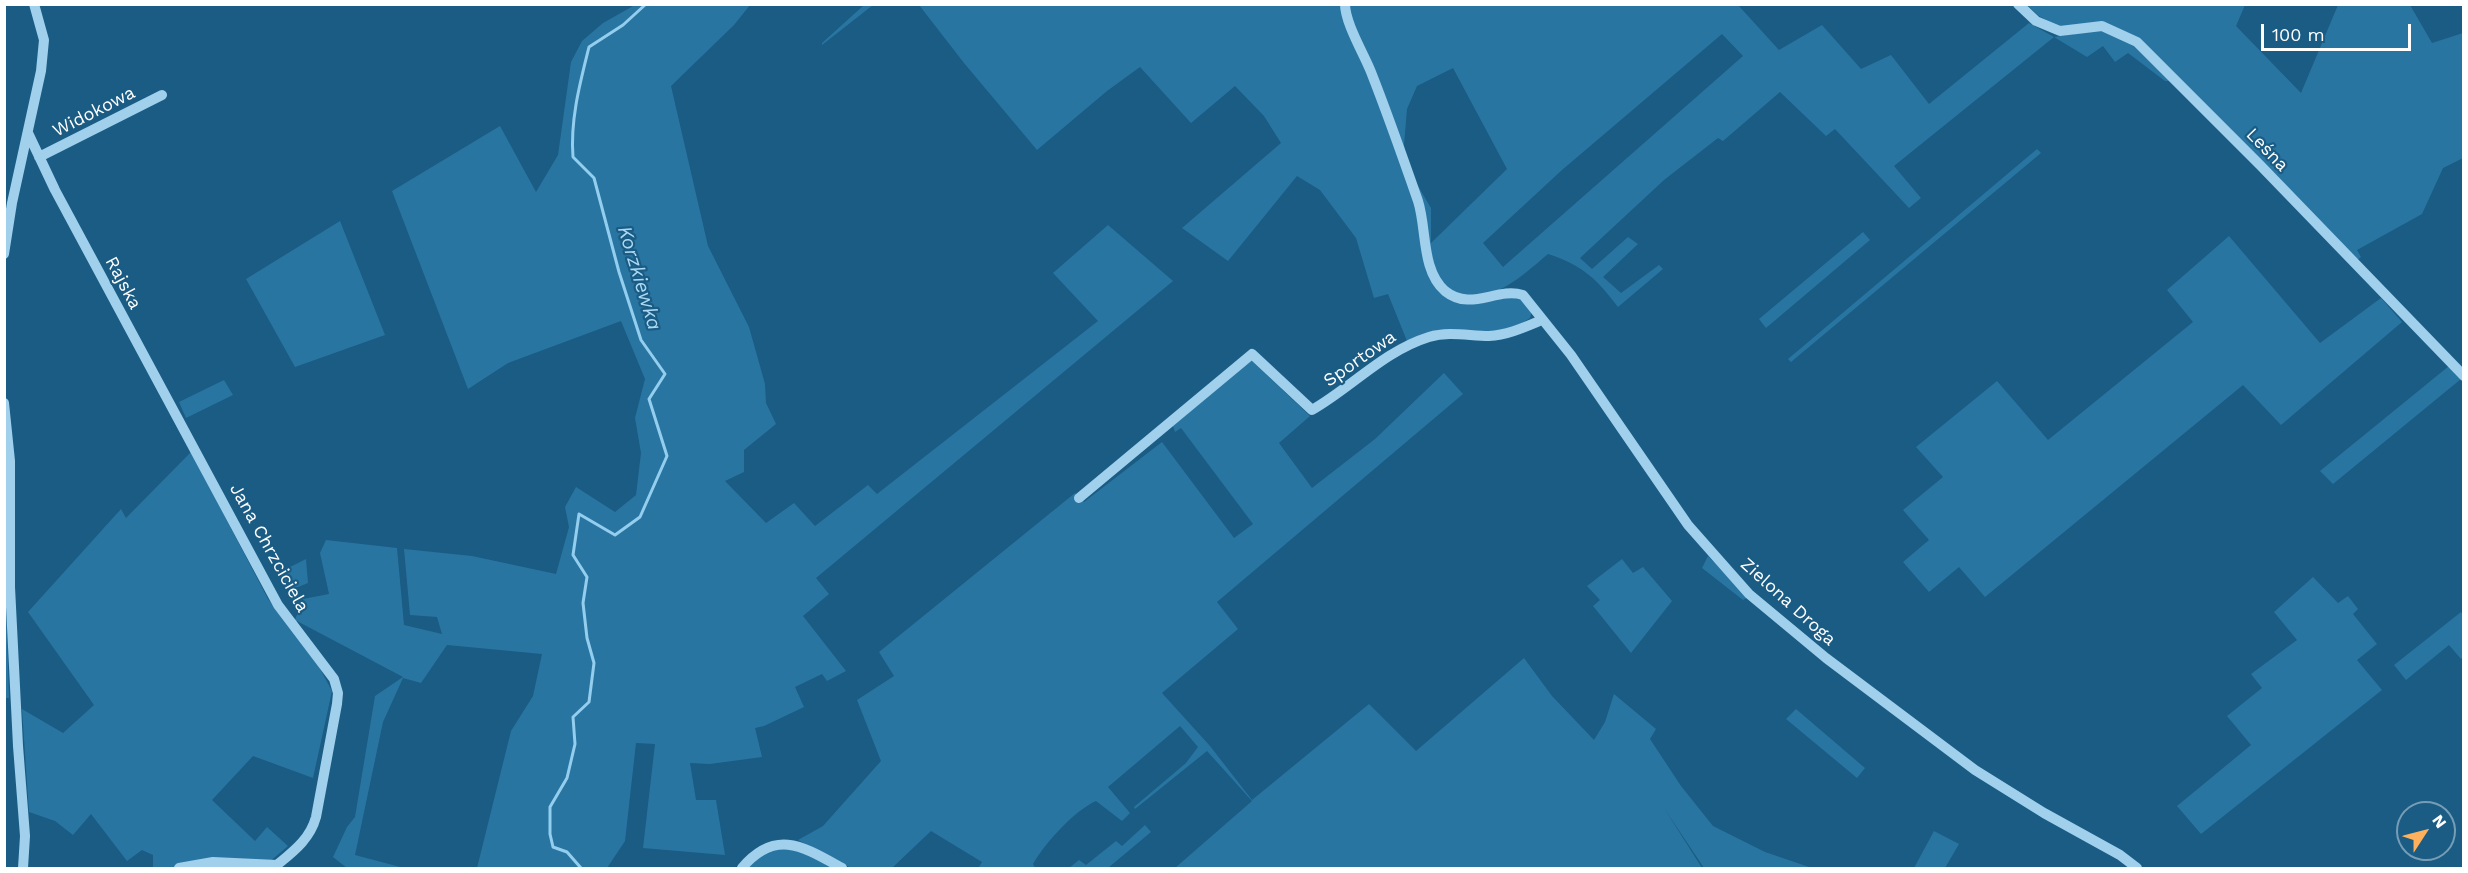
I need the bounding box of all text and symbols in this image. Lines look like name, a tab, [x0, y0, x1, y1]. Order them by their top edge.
scale bar	[2264, 12, 2414, 50]
text: 100 m	[2272, 24, 2325, 45]
street label: Widokowa	[49, 82, 139, 142]
street label: Leśna	[2241, 124, 2293, 176]
water label: Korzkiewka	[612, 223, 666, 333]
street label: Rajska	[100, 253, 146, 313]
street label: Sportowa	[1320, 326, 1400, 392]
street label: Jana Chrzciciela	[225, 480, 313, 616]
street label: Zielona Droga	[1736, 554, 1840, 650]
north arrow	[2396, 801, 2456, 861]
text: N	[2428, 811, 2451, 832]

